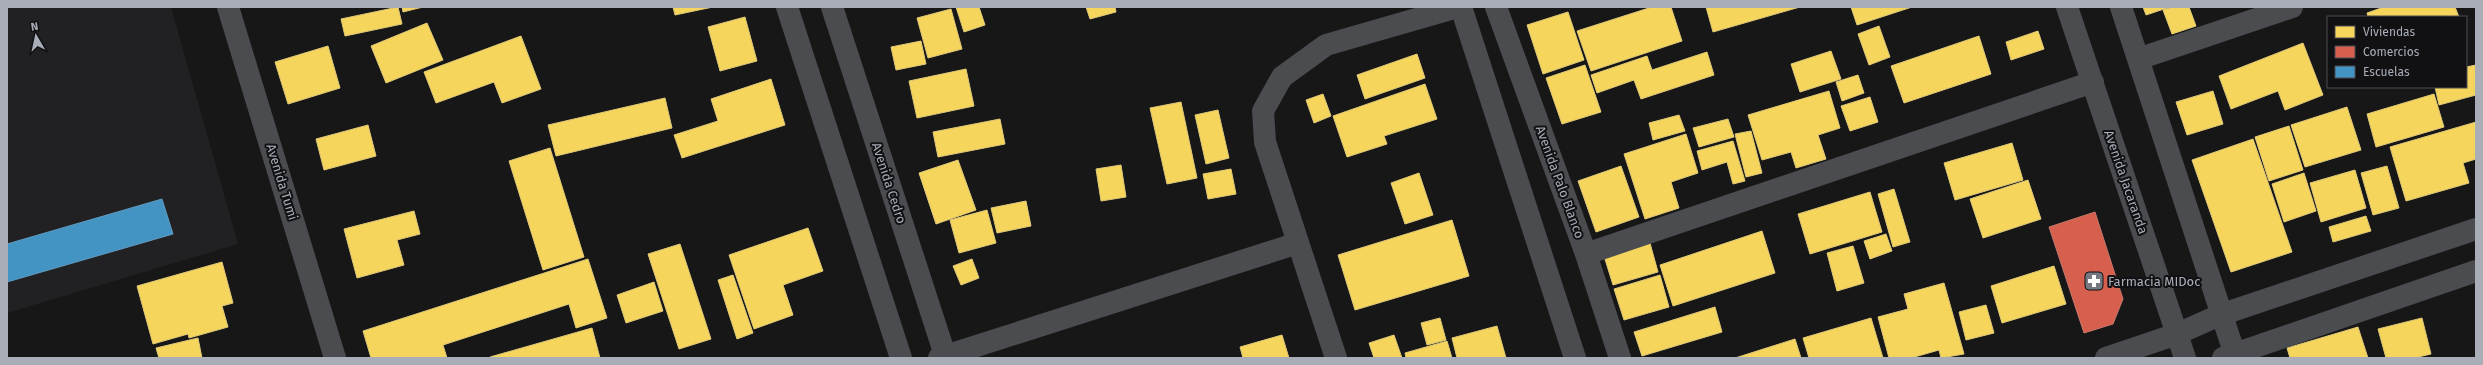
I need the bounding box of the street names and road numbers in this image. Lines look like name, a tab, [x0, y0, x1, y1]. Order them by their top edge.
street label: Avenida Palo Blanco	[1533, 124, 1587, 240]
street label: Avenida Jacaranda	[2101, 128, 2151, 236]
street label: Avenida Cedro	[869, 140, 909, 226]
street label: Avenida Tumi	[263, 142, 301, 222]

